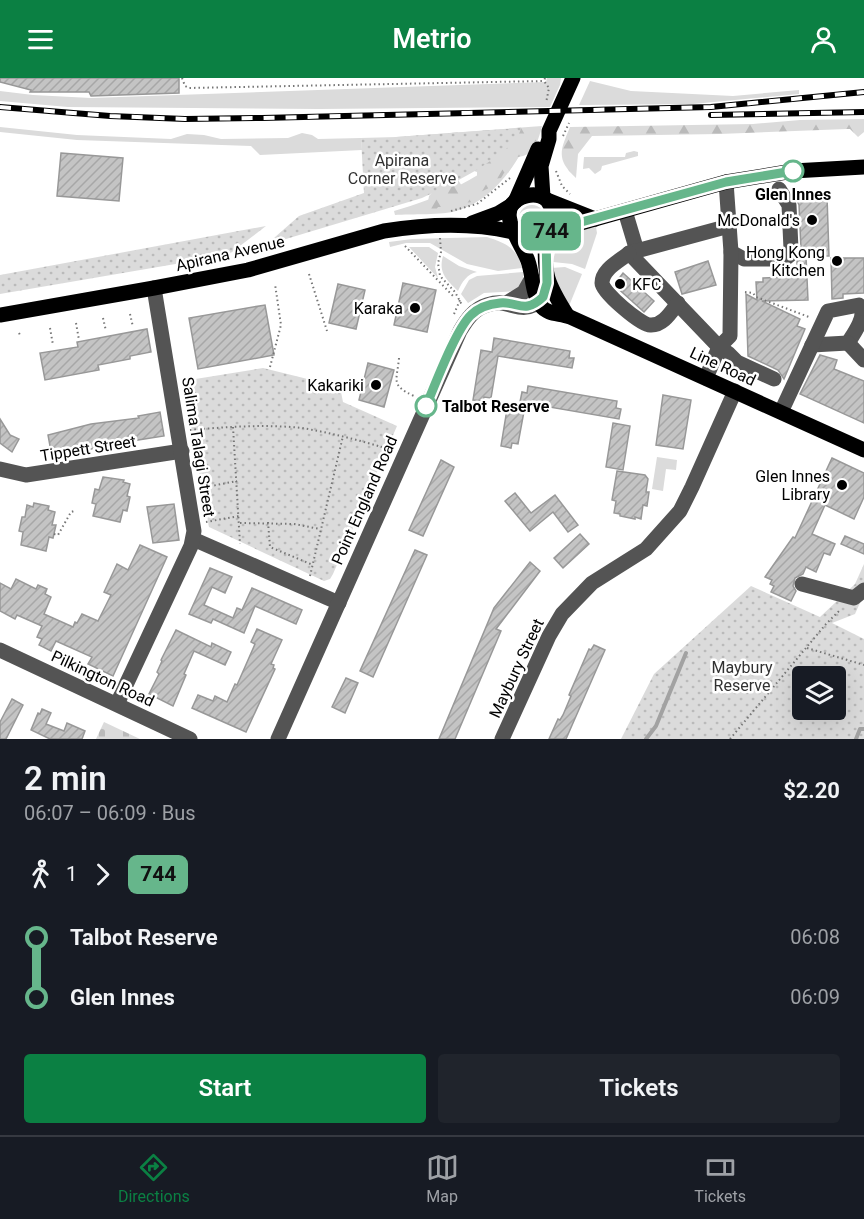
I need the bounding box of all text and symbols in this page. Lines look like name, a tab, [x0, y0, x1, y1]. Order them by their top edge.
icon: menu	[24, 23, 57, 56]
text: Metrio	[392, 23, 472, 55]
icon: person	[807, 23, 840, 56]
park label: Apirana Corner Reserve	[348, 151, 456, 188]
marker: Glen Innes	[782, 160, 804, 182]
place label: Glen Innes	[755, 185, 831, 204]
place label: McDonald's	[717, 211, 800, 230]
line badge: 744	[516, 212, 586, 250]
marker: McDonald's	[805, 213, 819, 227]
text: 744	[533, 219, 569, 243]
street label: Apirana Avenue	[174, 232, 286, 275]
place label: Hong Kong Kitchen	[746, 243, 825, 280]
marker: Hong Kong Kitchen	[830, 254, 844, 268]
place label: KFC	[632, 275, 661, 294]
marker: KFC	[613, 277, 627, 291]
place label: Karaka	[354, 299, 403, 318]
marker: Karaka	[408, 301, 422, 315]
street label: Line Road	[687, 343, 759, 390]
street label: Salima Talagi Street	[178, 376, 219, 518]
place label: Kakariki	[307, 376, 364, 395]
marker: Kakariki	[369, 378, 383, 392]
marker: Talbot Reserve	[415, 395, 437, 417]
place label: Talbot Reserve	[442, 397, 550, 416]
street label: Tippett Street	[39, 432, 137, 465]
street label: Point England Road	[327, 433, 401, 568]
place label: Glen Innes Library	[755, 467, 830, 504]
marker: Glen Innes Library	[835, 478, 849, 492]
street label: Maybury Street	[485, 616, 548, 721]
street label: Pilkington Road	[48, 646, 157, 711]
park label: Maybury Reserve	[711, 658, 773, 695]
map controls	[792, 666, 846, 720]
button: layers	[792, 666, 846, 720]
text: 2 min	[24, 759, 107, 798]
text: $2.20	[783, 778, 840, 803]
text: 06:07 – 06:09 · Bus	[24, 801, 196, 825]
icon: walk	[24, 858, 57, 891]
icon: forward	[86, 858, 119, 891]
text: 1	[66, 862, 77, 886]
text: 744	[140, 862, 176, 886]
text: Talbot Reserve	[70, 925, 218, 950]
text: 06:08	[790, 925, 840, 949]
text: Glen Innes	[70, 985, 175, 1010]
text: 06:09	[790, 985, 840, 1009]
button: Start	[24, 1054, 426, 1123]
button: Tickets	[438, 1054, 840, 1123]
tab: Directions	[118, 1151, 190, 1206]
tab: Map	[426, 1151, 459, 1206]
tab: Tickets	[694, 1151, 746, 1206]

